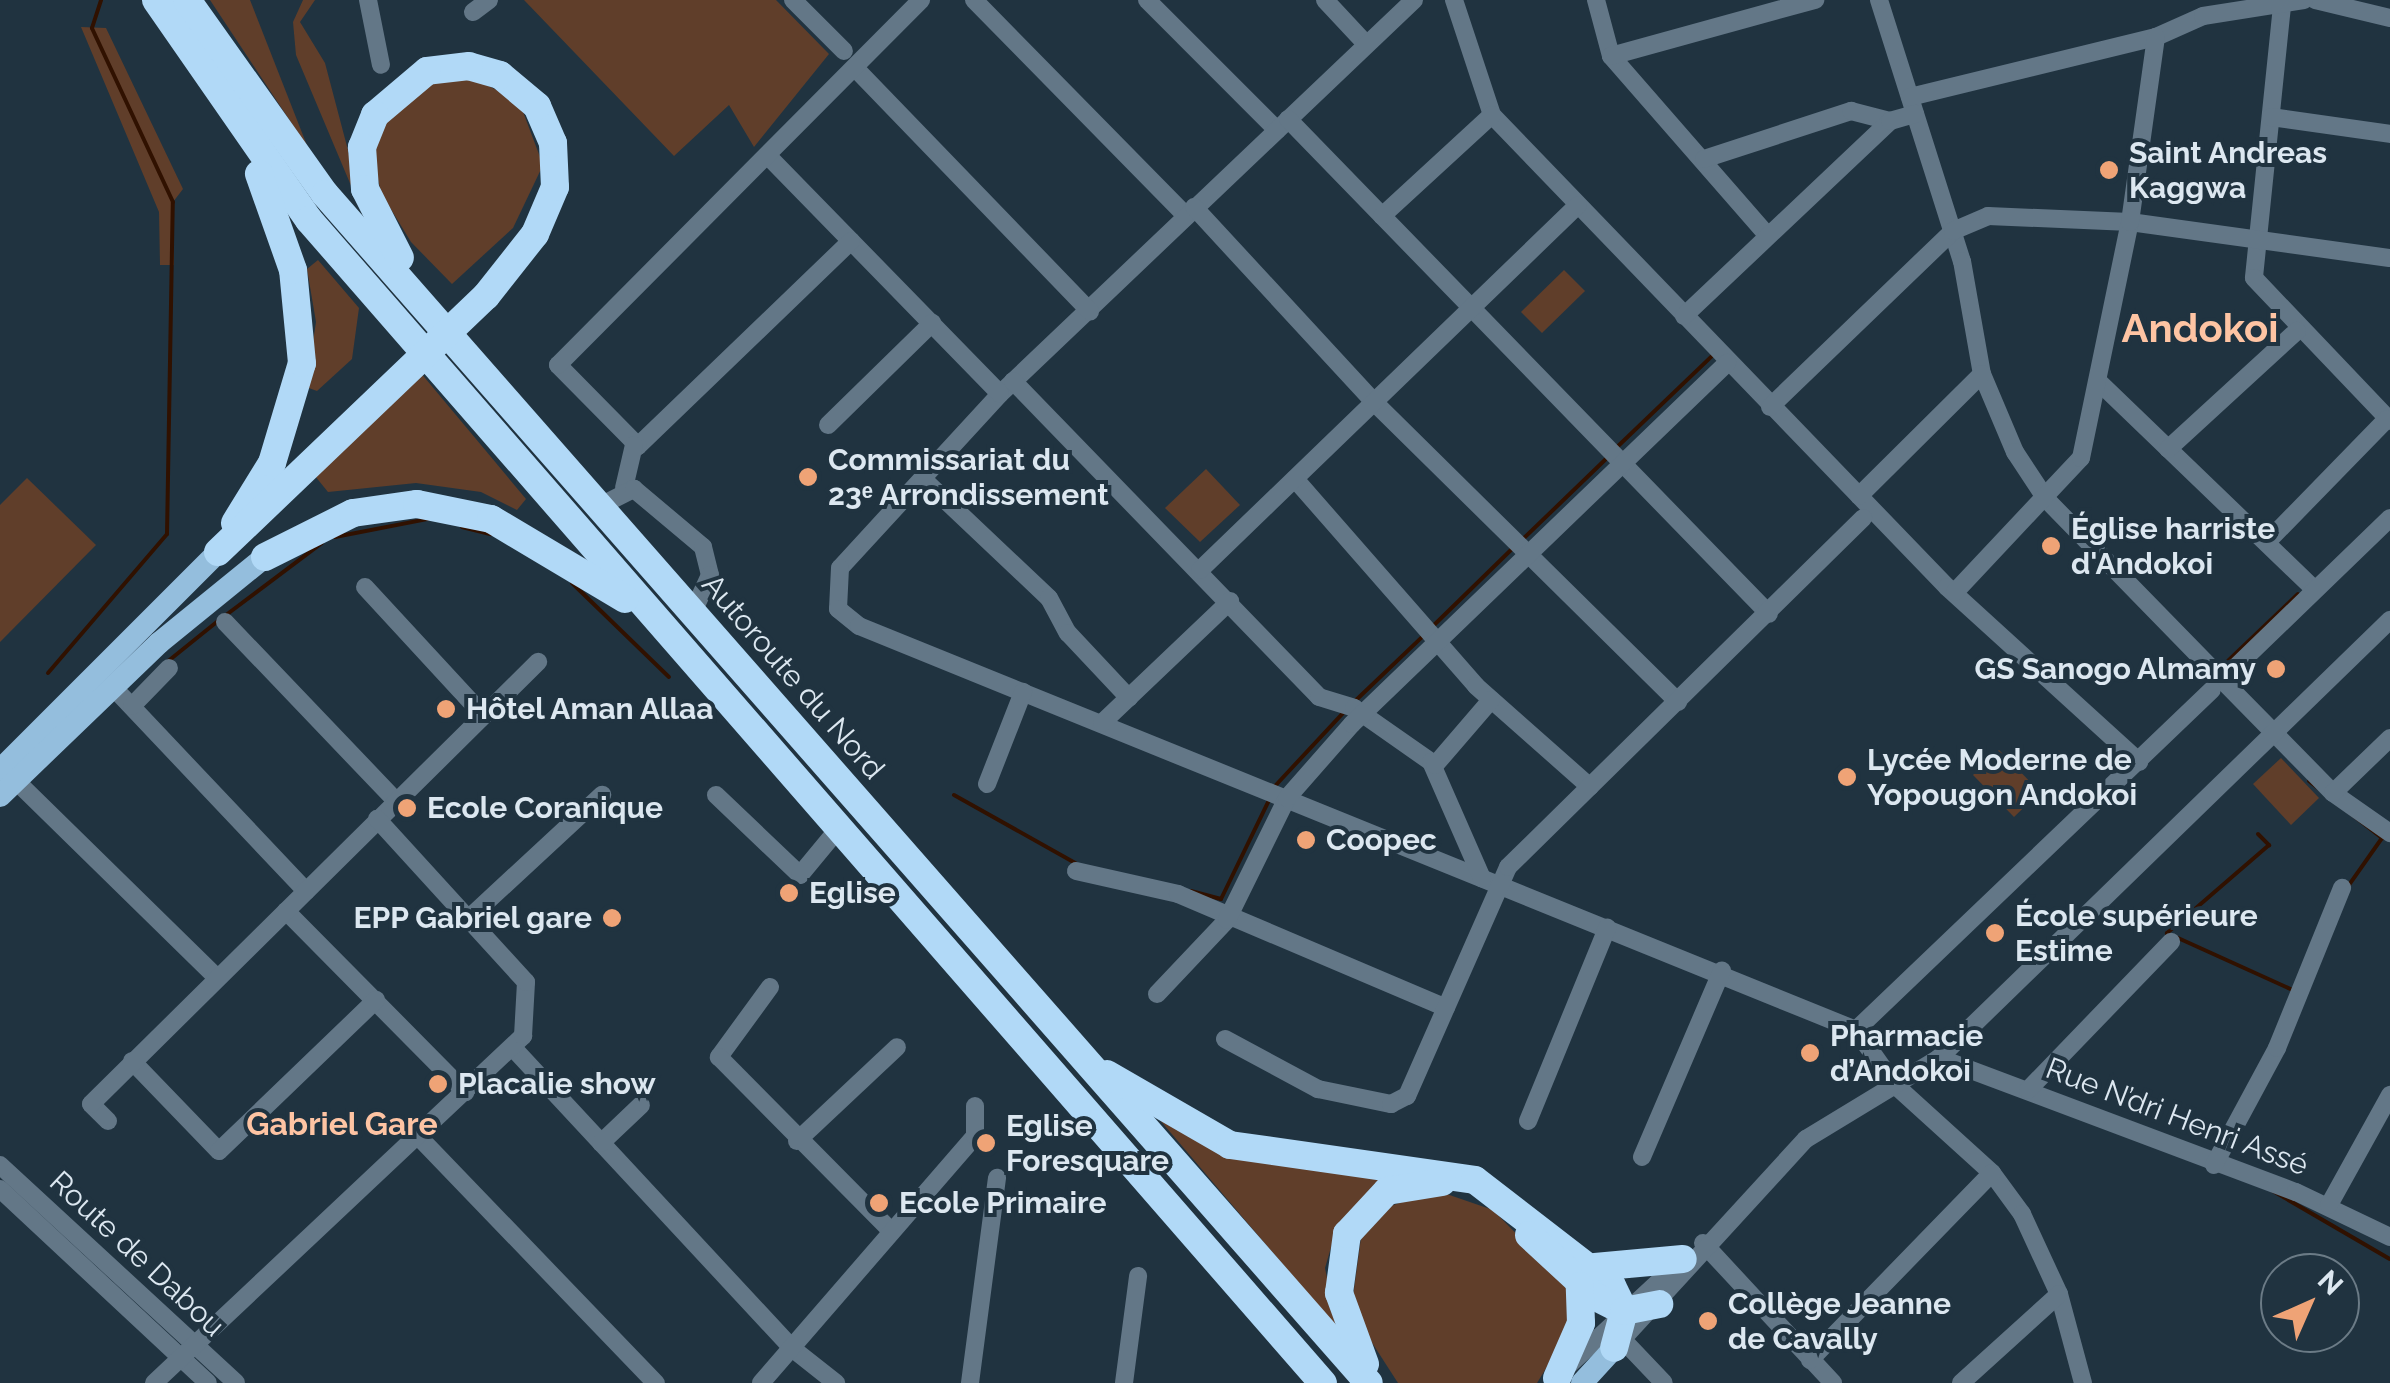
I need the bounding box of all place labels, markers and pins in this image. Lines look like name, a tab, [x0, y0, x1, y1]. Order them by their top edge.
place label: Saint Andreas Kaggwa	[2129, 135, 2328, 206]
marker: Saint Andreas Kaggwa	[2098, 159, 2120, 181]
place label: Commissariat du 23ᵉ Arrondissement	[828, 442, 1110, 512]
marker: Commissariat du 23ᵉ Arrondissement	[797, 466, 819, 488]
place label: Église harriste d'Andokoi	[2071, 511, 2275, 582]
marker: Église harriste d'Andokoi	[2040, 535, 2062, 557]
place label: GS Sanogo Almamy	[1974, 651, 2256, 687]
marker: GS Sanogo Almamy	[2265, 658, 2287, 680]
place label: Hôtel Aman Allaa	[466, 691, 716, 727]
marker: Hôtel Aman Allaa	[435, 698, 457, 720]
place label: Lycée Moderne de Yopougon Andokoi	[1867, 742, 2138, 812]
marker: Lycée Moderne de Yopougon Andokoi	[1836, 766, 1858, 788]
place label: Ecole Coranique	[427, 790, 663, 826]
marker: Ecole Coranique	[396, 797, 418, 819]
place label: Coopec	[1326, 822, 1437, 858]
marker: Coopec	[1295, 829, 1317, 851]
place label: Eglise	[809, 875, 896, 911]
marker: Eglise	[778, 882, 800, 904]
place label: École supérieure Estime	[2015, 898, 2258, 968]
place label: EPP Gabriel gare	[352, 900, 592, 936]
marker: EPP Gabriel gare	[601, 907, 623, 929]
marker: École supérieure Estime	[1984, 922, 2006, 944]
place label: Pharmacie d’Andokoi	[1830, 1018, 1983, 1088]
marker: Pharmacie d’Andokoi	[1799, 1042, 1821, 1064]
place label: Placalie show	[458, 1066, 656, 1102]
marker: Placalie show	[427, 1073, 449, 1095]
place label: Eglise Foresquare	[1006, 1108, 1169, 1178]
marker: Eglise Foresquare	[975, 1132, 997, 1154]
place label: Ecole Primaire	[899, 1185, 1106, 1221]
marker: Ecole Primaire	[868, 1192, 890, 1214]
place label: Collège Jeanne de Cavally	[1728, 1286, 1952, 1356]
marker: Collège Jeanne de Cavally	[1697, 1310, 1719, 1332]

